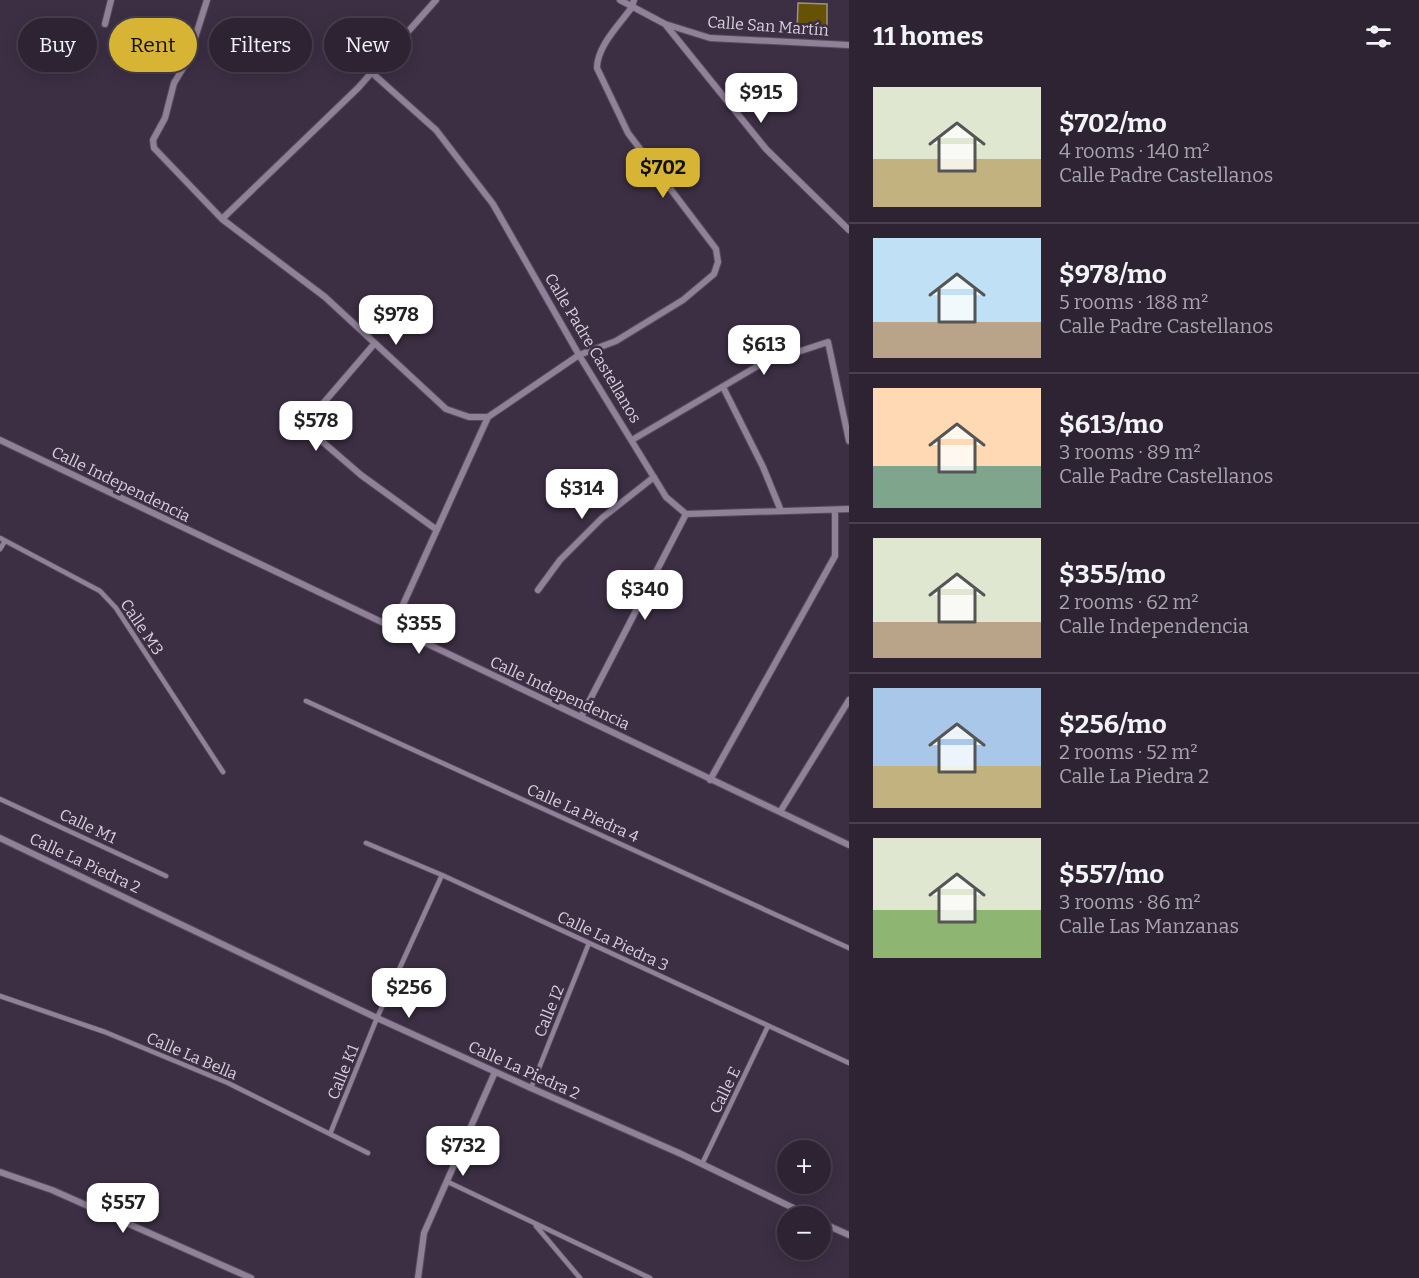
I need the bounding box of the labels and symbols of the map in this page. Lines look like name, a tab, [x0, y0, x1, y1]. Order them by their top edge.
street label: Calle San Martín	[707, 12, 829, 40]
pin: $915	[725, 73, 797, 124]
pin: $702	[627, 148, 699, 199]
street label: Calle Padre Castellanos	[541, 270, 645, 426]
pin: $978	[360, 295, 432, 346]
pin: $613	[728, 325, 800, 376]
pin: $578	[280, 401, 352, 452]
street label: Calle Independencia	[49, 442, 194, 526]
pin: $314	[546, 469, 618, 520]
pin: $340	[609, 570, 681, 621]
street label: Calle M3	[116, 595, 168, 659]
pin: $355	[383, 604, 455, 655]
street label: Calle Independencia	[487, 652, 633, 734]
street label: Calle La Piedra 4	[524, 780, 643, 846]
street label: Calle M1	[56, 805, 120, 848]
street label: Calle La Piedra 2	[27, 829, 143, 897]
street label: Calle La Piedra 3	[554, 907, 672, 975]
pin: $256	[373, 968, 445, 1019]
street label: Calle I2	[530, 982, 568, 1040]
street label: Calle La Bella	[144, 1028, 241, 1084]
street label: Calle La Piedra 2	[465, 1037, 583, 1103]
street label: Calle K1	[323, 1041, 363, 1102]
street label: Calle E	[706, 1063, 744, 1117]
pin: $732	[427, 1126, 499, 1177]
pin: $557	[87, 1183, 159, 1234]

